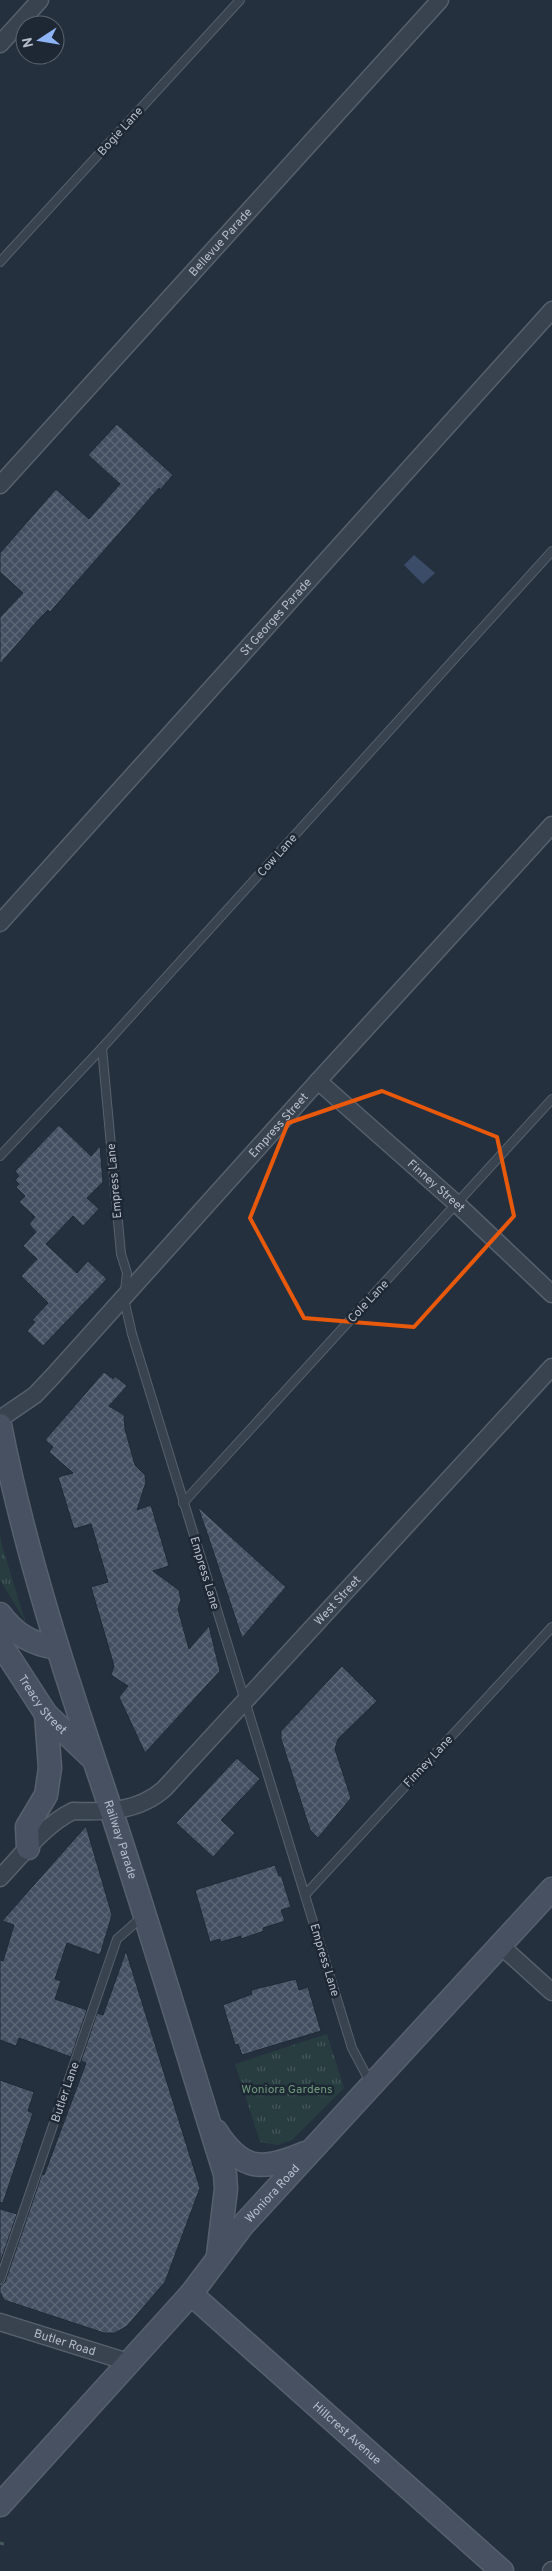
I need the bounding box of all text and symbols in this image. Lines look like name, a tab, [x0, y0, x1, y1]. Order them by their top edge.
north arrow	[15, 15, 65, 65]
text: N	[19, 36, 38, 49]
street label: Bogie Lane	[95, 104, 147, 160]
street label: Bellevue Parade	[186, 205, 256, 280]
street label: St Georges Parade	[237, 575, 316, 660]
street label: Cow Lane	[254, 831, 301, 880]
street label: Empress Street	[246, 1090, 313, 1162]
street label: Empress Lane	[104, 1143, 126, 1219]
street label: Finney Street	[403, 1157, 468, 1216]
street label: Cole Lane	[345, 1277, 393, 1327]
street label: Empress Lane	[185, 1535, 223, 1612]
street label: West Street	[311, 1573, 365, 1629]
street label: Treacy Street	[14, 1672, 70, 1739]
street label: Finney Lane	[401, 1732, 457, 1791]
street label: Railway Parade	[99, 1798, 140, 1881]
street label: Empress Lane	[305, 1922, 343, 1999]
street label: Butler Lane	[48, 2060, 84, 2125]
park label: Woniora Gardens	[241, 2082, 333, 2098]
street label: Woniora Road	[242, 2161, 304, 2227]
street label: Butler Road	[32, 2326, 98, 2360]
street label: Hillcrest Avenue	[309, 2399, 384, 2469]

